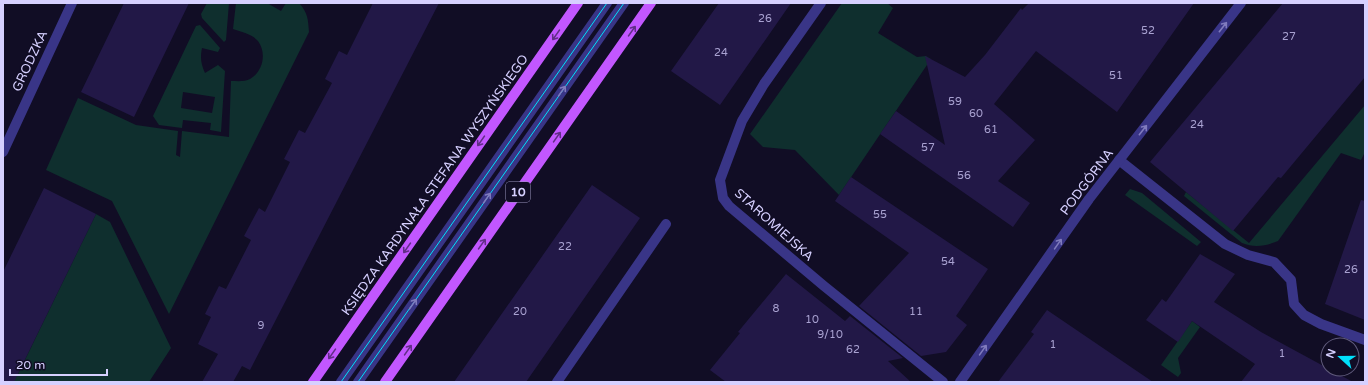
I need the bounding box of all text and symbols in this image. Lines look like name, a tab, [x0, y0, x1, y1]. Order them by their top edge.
house number: 26	[758, 12, 772, 25]
one-way arrow	[1218, 22, 1227, 33]
house number: 52	[1141, 24, 1155, 37]
one-way arrow	[628, 26, 636, 37]
street label: GRODZKA	[9, 28, 51, 94]
one-way arrow	[552, 29, 560, 40]
house number: 27	[1282, 30, 1296, 43]
house number: 24	[714, 46, 728, 59]
street label: KSIĘDZA KARDYNAŁA STEFANA WYSZYŃSKIEGO	[338, 51, 532, 319]
house number: 51	[1109, 69, 1123, 82]
one-way arrow	[558, 86, 566, 97]
house number: 59	[948, 95, 962, 108]
house number: 60	[969, 107, 983, 120]
house number: 24	[1190, 118, 1204, 131]
house number: 61	[984, 123, 998, 136]
one-way arrow	[1138, 124, 1147, 135]
one-way arrow	[553, 132, 561, 143]
one-way arrow	[477, 136, 485, 147]
house number: 57	[921, 141, 935, 154]
street label: PODGÓRNA	[1057, 145, 1117, 218]
house number: 56	[957, 169, 971, 182]
road number: 10	[506, 182, 530, 202]
street label: STAROMIEJSKA	[731, 185, 817, 265]
one-way arrow	[483, 193, 491, 204]
house number: 55	[873, 208, 887, 221]
one-way arrow	[478, 238, 486, 249]
one-way arrow	[1054, 238, 1062, 249]
house number: 22	[558, 240, 572, 253]
one-way arrow	[403, 242, 411, 253]
house number: 54	[941, 255, 955, 268]
house number: 26	[1344, 263, 1358, 276]
one-way arrow	[409, 299, 417, 310]
house number: 8	[773, 302, 780, 315]
house number: 20	[513, 305, 527, 318]
house number: 11	[909, 305, 923, 318]
house number: 10	[805, 313, 819, 326]
house number: 9	[258, 319, 265, 332]
house number: 9/10	[817, 328, 843, 341]
north arrow	[1320, 337, 1360, 377]
house number: 1	[1050, 338, 1056, 351]
house number: 62	[846, 343, 860, 356]
one-way arrow	[404, 345, 412, 356]
one-way arrow	[979, 345, 987, 356]
house number: 1	[1279, 347, 1285, 360]
text: N	[1323, 347, 1339, 360]
one-way arrow	[328, 349, 336, 360]
scale bar	[10, 351, 107, 377]
text: 20 m	[16, 358, 45, 372]

